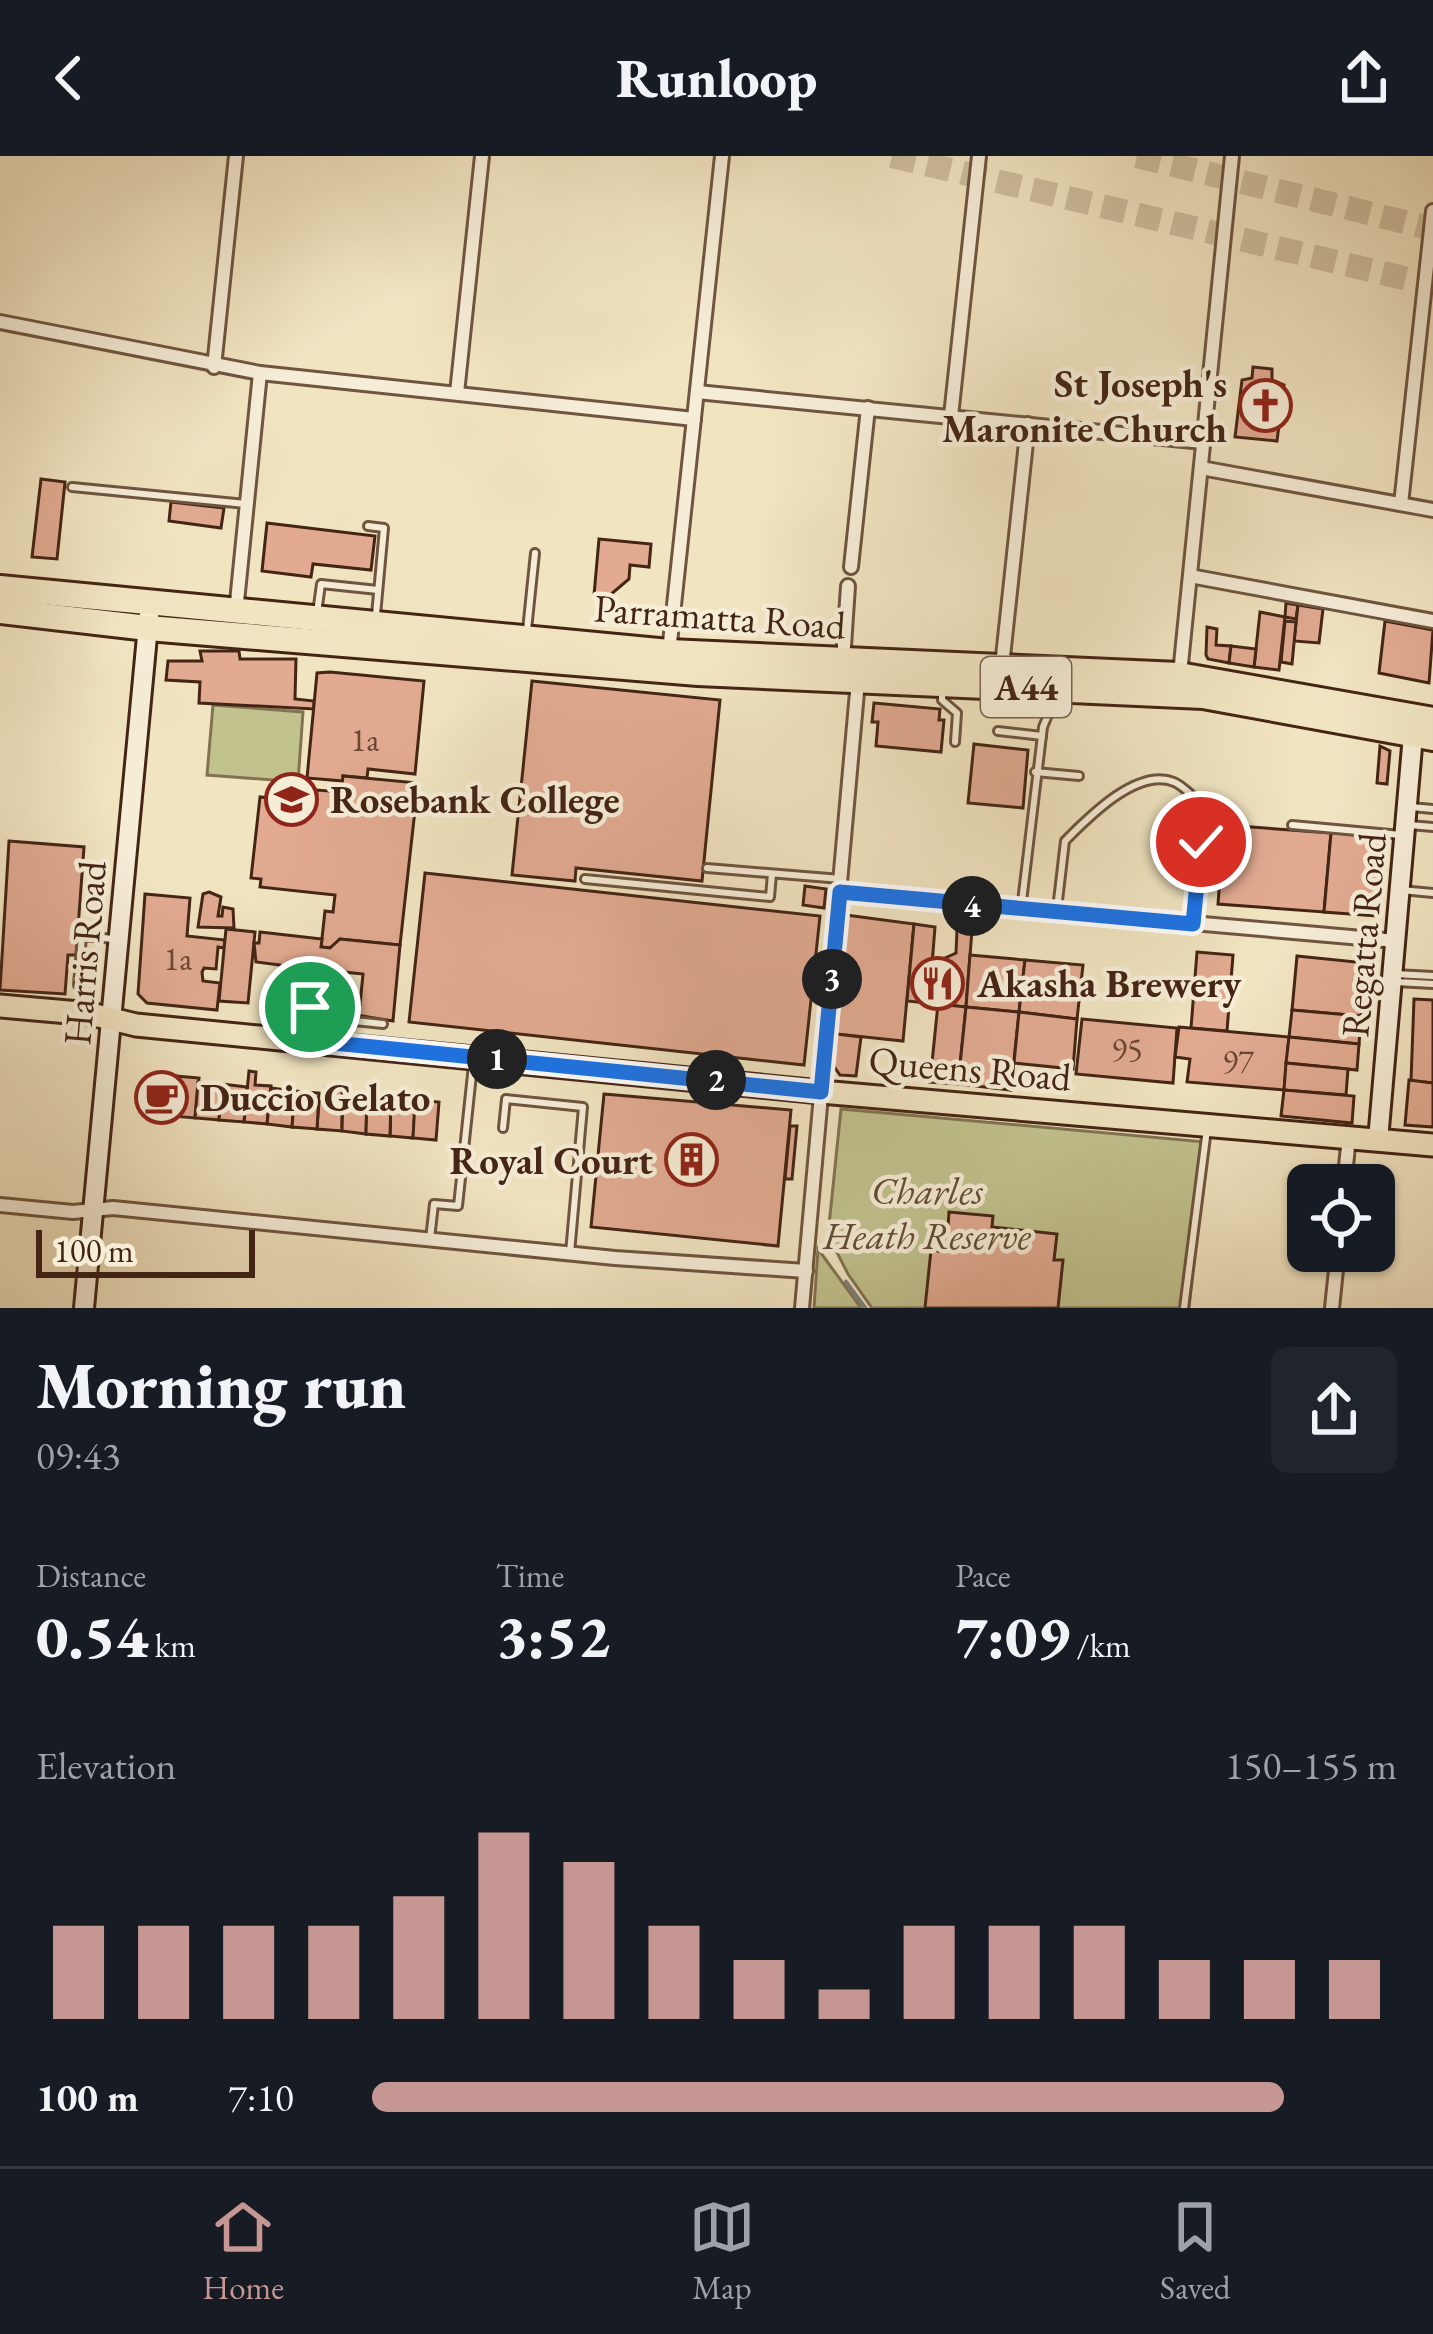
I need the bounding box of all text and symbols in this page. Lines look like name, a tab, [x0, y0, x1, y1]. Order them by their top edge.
text: Runloop	[616, 43, 817, 113]
icon: back	[36, 45, 102, 111]
icon: share	[1331, 45, 1397, 111]
place label: St Joseph's Maronite Church	[942, 358, 1227, 454]
church icon: St Joseph's Maronite Church	[1238, 377, 1294, 433]
street label: Parramatta Road	[592, 582, 848, 651]
road number: A44	[981, 657, 1071, 717]
house number: 1a	[350, 718, 380, 761]
school or university icon: Rosebank College	[263, 771, 319, 827]
place label: Rosebank College	[330, 774, 620, 825]
pin	[1150, 791, 1252, 893]
icon: check	[1168, 809, 1234, 875]
street label: Regatta Road	[1329, 830, 1398, 1039]
street label: Harris Road	[51, 859, 118, 1047]
pin: 4	[942, 876, 1002, 936]
text: 4	[963, 884, 981, 927]
house number: 1a	[163, 937, 193, 980]
pin: 3	[802, 949, 862, 1009]
restaurant icon: Akasha Brewery	[910, 955, 966, 1011]
pin	[259, 956, 361, 1058]
text: 3	[823, 957, 841, 1000]
place label: Akasha Brewery	[976, 958, 1242, 1009]
icon: arrive	[277, 974, 343, 1040]
house number: 95	[1111, 1028, 1143, 1071]
pin: 1	[467, 1029, 527, 1089]
street label: Queens Road	[867, 1034, 1074, 1103]
text: 1	[488, 1037, 506, 1080]
house number: 97	[1222, 1040, 1254, 1083]
pin: 2	[686, 1050, 746, 1110]
text: 2	[707, 1058, 725, 1101]
cafe icon: Duccio Gelato	[133, 1069, 189, 1125]
place label: Duccio Gelato	[200, 1072, 430, 1123]
building icon: Royal Court	[664, 1132, 720, 1188]
place label: Royal Court	[450, 1135, 653, 1186]
map controls	[1287, 1164, 1395, 1272]
button: locate	[1287, 1164, 1395, 1272]
park label: Charles Heath Reserve	[822, 1165, 1031, 1261]
scale bar	[36, 1224, 255, 1277]
text: 100 m	[54, 1229, 134, 1272]
text: Morning run	[36, 1342, 406, 1428]
button: share	[1271, 1347, 1397, 1473]
text: 09:43	[36, 1430, 121, 1481]
text: Distance	[36, 1554, 146, 1597]
text: Time	[496, 1554, 564, 1597]
text: Pace	[955, 1554, 1011, 1597]
text: 0.54	[36, 1597, 148, 1675]
text: 3:52	[496, 1597, 610, 1675]
text: 7:09	[955, 1597, 1070, 1675]
text: km	[148, 1624, 196, 1667]
text: /km	[1070, 1624, 1131, 1667]
text: Elevation	[36, 1740, 176, 1791]
text: 150–155 m	[1225, 1740, 1397, 1791]
text: 100 m	[36, 2072, 139, 2123]
text: 7:10	[228, 2072, 294, 2123]
tab: Home	[202, 2194, 284, 2309]
tab: Map	[689, 2194, 755, 2309]
tab: Saved	[1160, 2194, 1231, 2309]

